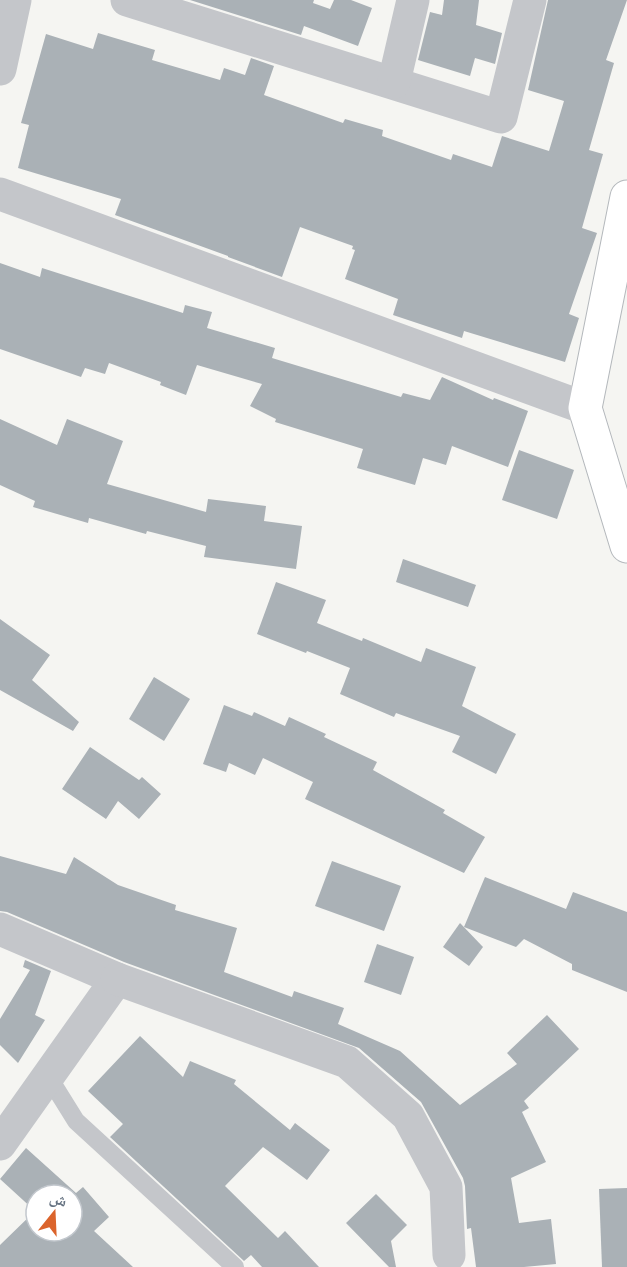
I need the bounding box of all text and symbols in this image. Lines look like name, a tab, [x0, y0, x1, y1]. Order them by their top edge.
north arrow	[24, 1183, 84, 1243]
text: ش	[47, 1189, 69, 1211]

